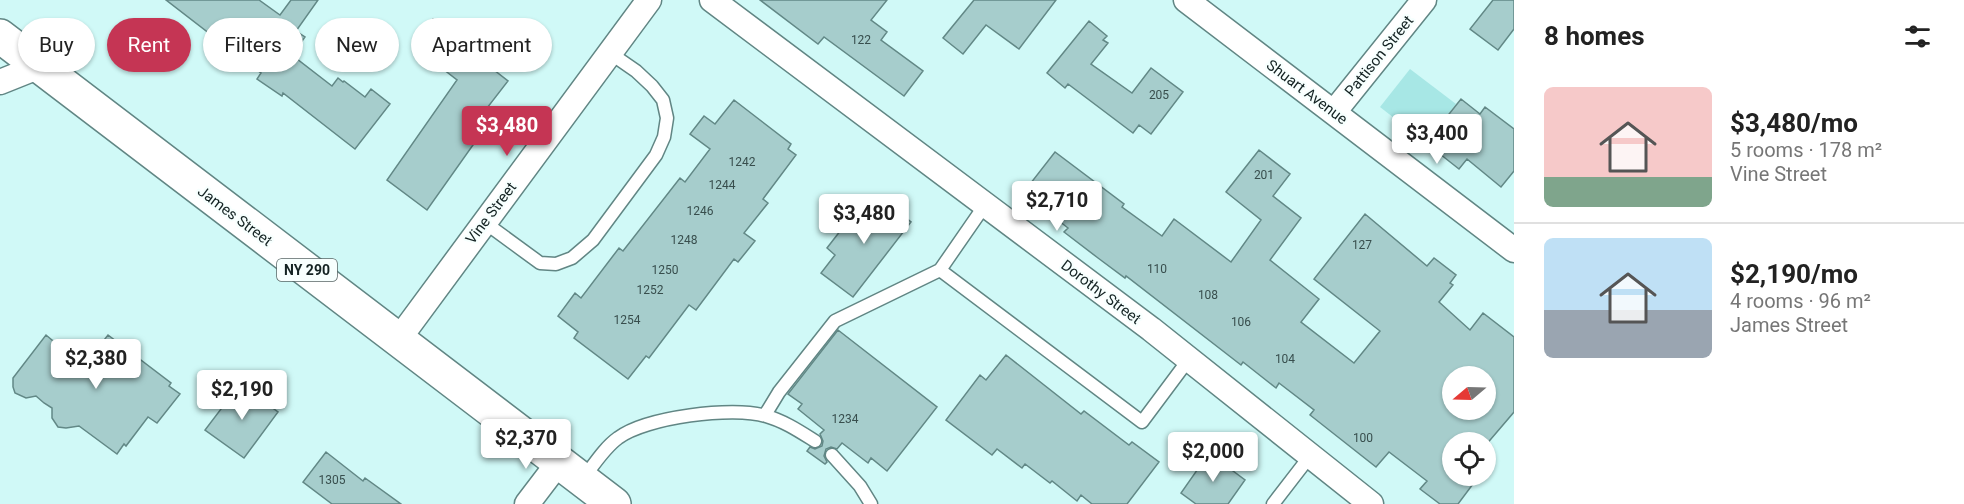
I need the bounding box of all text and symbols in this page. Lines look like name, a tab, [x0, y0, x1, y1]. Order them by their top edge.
street label: Pattison Street	[1341, 12, 1417, 100]
chip: Buy	[18, 18, 95, 72]
chip: Rent	[107, 18, 191, 72]
chip: Filters	[203, 18, 303, 72]
chip: New	[315, 18, 399, 72]
chip: Apartment	[411, 18, 552, 72]
icon: filters	[1901, 20, 1934, 53]
text: 8 homes	[1544, 21, 1645, 51]
house number: 122	[851, 33, 871, 47]
street label: Shuart Avenue	[1263, 56, 1351, 128]
house number: 205	[1149, 88, 1169, 102]
pin: $3,480	[458, 106, 556, 157]
text: $3,480/mo	[1730, 108, 1858, 138]
icon: home	[1592, 111, 1664, 183]
text: $3,480	[476, 113, 538, 137]
pin: $3,400	[1388, 114, 1486, 165]
text: $3,400	[1406, 121, 1468, 145]
text: 5 rooms · 178 m²	[1730, 138, 1882, 162]
house number: 1242	[729, 155, 756, 169]
text: Vine Street	[1730, 162, 1827, 186]
house number: 201	[1254, 168, 1274, 182]
street label: Vine Street	[462, 178, 520, 247]
house number: 1244	[709, 178, 736, 192]
pin: $2,710	[1008, 181, 1106, 232]
street label: James Street	[194, 182, 276, 250]
text: $2,710	[1026, 188, 1088, 212]
pin: $3,480	[815, 194, 913, 245]
text: $3,480	[833, 201, 895, 225]
house number: 1246	[687, 204, 714, 218]
house number: 1248	[671, 233, 698, 247]
house number: 127	[1352, 238, 1372, 252]
street label: Dorothy Street	[1057, 256, 1145, 328]
road number: NY 290	[277, 259, 337, 281]
text: $2,190/mo	[1730, 259, 1858, 289]
house number: 110	[1147, 262, 1167, 276]
icon: home	[1592, 262, 1664, 334]
house number: 1250	[652, 263, 679, 277]
house number: 1252	[637, 283, 664, 297]
house number: 108	[1198, 288, 1218, 302]
text: 4 rooms · 96 m²	[1730, 289, 1871, 313]
house number: 1254	[614, 313, 641, 327]
text: James Street	[1730, 313, 1848, 337]
house number: 106	[1231, 315, 1251, 329]
pin: $2,380	[47, 339, 145, 390]
text: $2,380	[65, 346, 127, 370]
house number: 104	[1275, 352, 1295, 366]
north arrow	[1442, 366, 1496, 420]
map controls	[1442, 366, 1496, 486]
pin: $2,190	[193, 370, 291, 421]
text: $2,190	[211, 377, 273, 401]
house number: 1234	[832, 412, 859, 426]
pin: $2,370	[477, 419, 575, 470]
text: $2,370	[495, 426, 557, 450]
house number: 100	[1353, 431, 1373, 445]
pin: $2,000	[1164, 432, 1262, 483]
button: locate	[1442, 432, 1496, 486]
text: $2,000	[1182, 439, 1244, 463]
house number: 1305	[319, 473, 346, 487]

